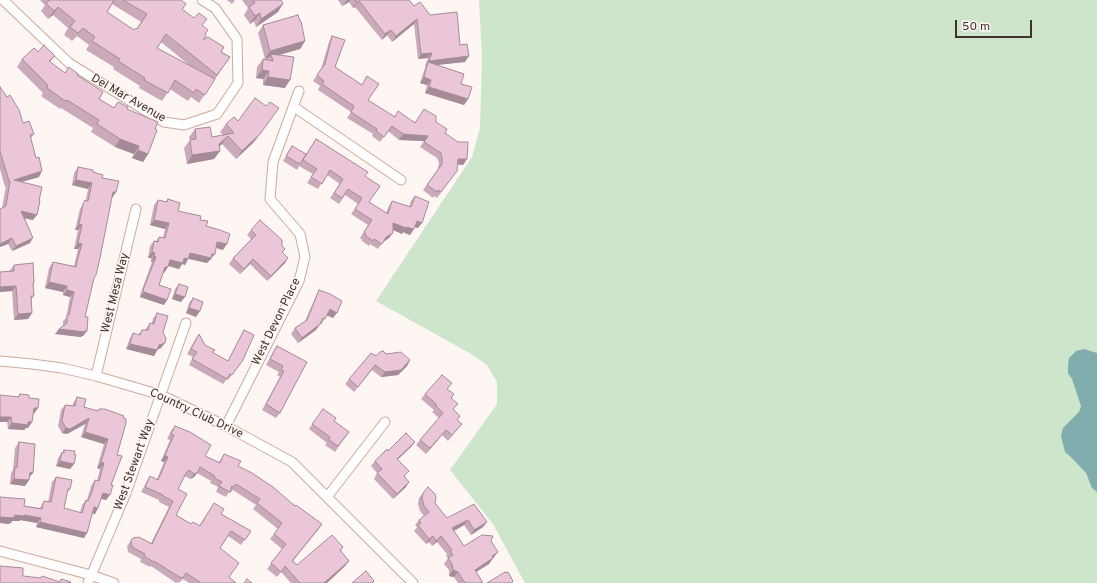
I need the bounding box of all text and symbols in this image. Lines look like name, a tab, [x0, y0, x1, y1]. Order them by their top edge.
scale bar	[957, 12, 1034, 38]
text: 50 m	[962, 19, 990, 35]
street label: Del Mar Avenue	[88, 72, 168, 126]
street label: West Mesa Way	[99, 251, 133, 335]
street label: West Devon Place	[250, 276, 304, 368]
street label: Country Club Drive	[147, 386, 245, 442]
street label: West Stewart Way	[112, 417, 158, 513]

